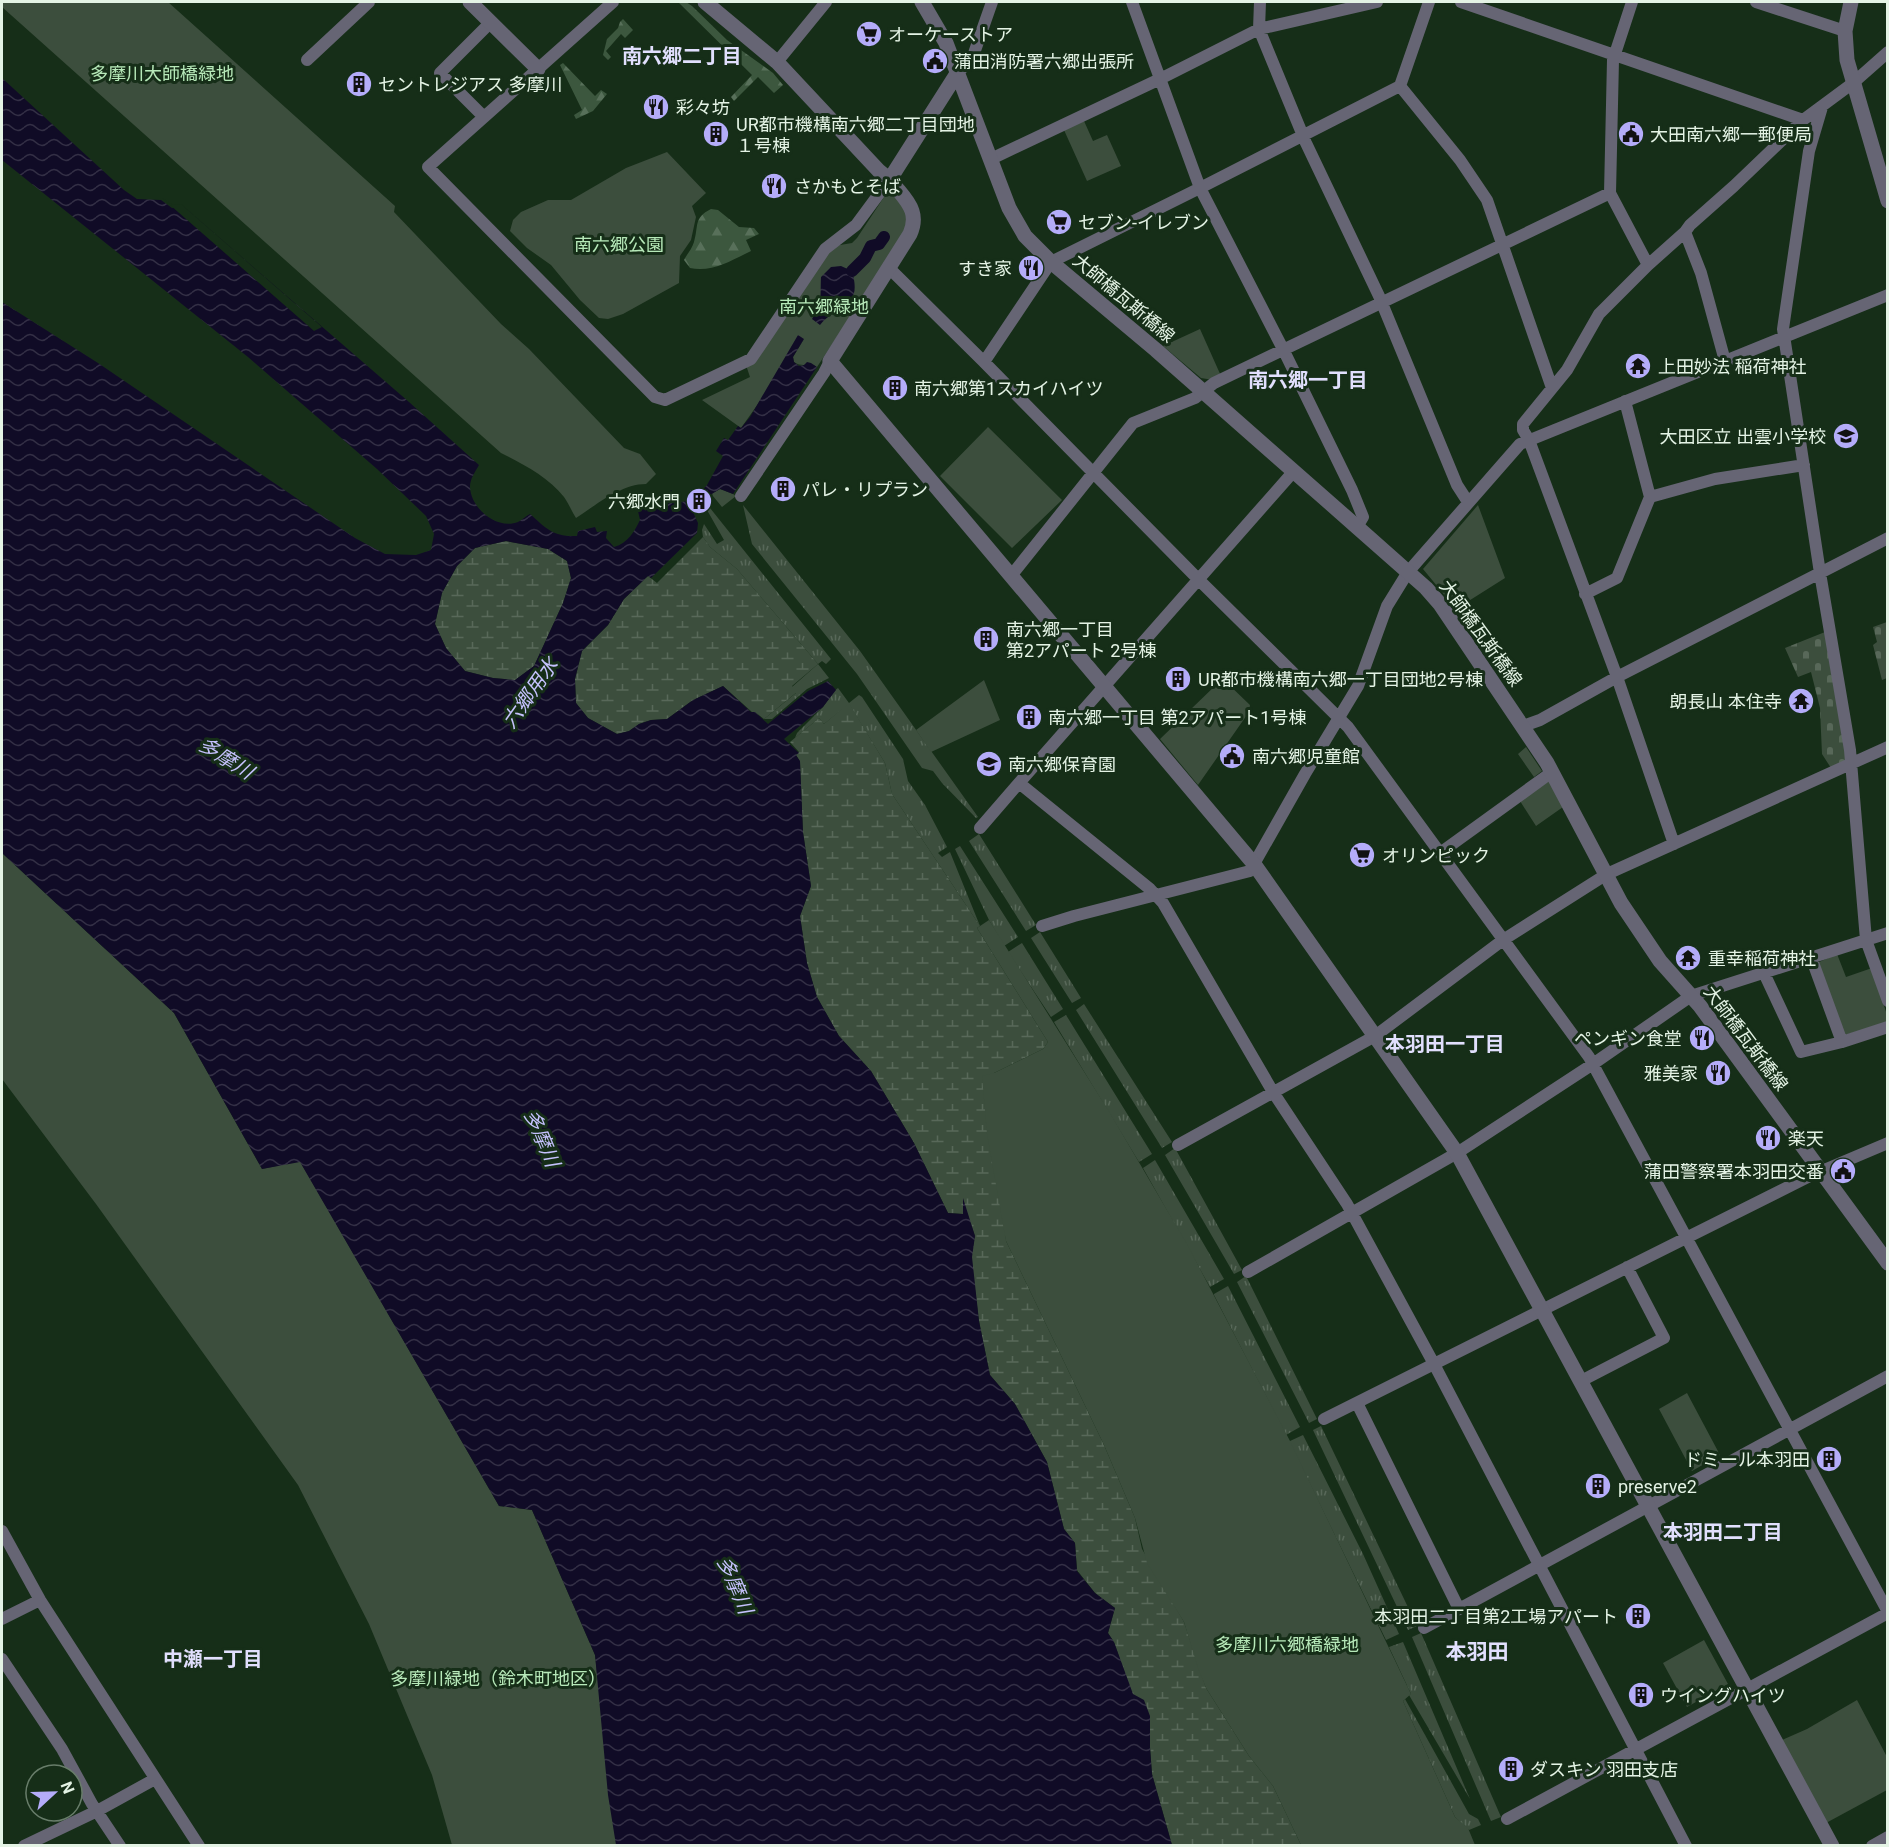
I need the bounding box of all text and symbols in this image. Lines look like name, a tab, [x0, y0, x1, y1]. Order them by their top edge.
supermarket icon: オーケーストア	[854, 19, 884, 49]
place label: オーケーストア	[888, 24, 1013, 45]
district label: 南六郷二丁目	[622, 44, 742, 68]
public building icon: 蒲田消防署六郷出張所	[920, 46, 950, 76]
place label: 蒲田消防署六郷出張所	[954, 51, 1134, 72]
park label: 多摩川大師橋緑地	[90, 63, 234, 84]
building icon: セントレジアス 多摩川	[344, 69, 374, 99]
place label: セントレジアス 多摩川	[378, 74, 562, 95]
restaurant icon: 彩々坊	[641, 92, 671, 122]
place label: 彩々坊	[676, 97, 730, 118]
place label: UR都市機構南六郷二丁目団地 １号棟	[736, 114, 975, 156]
building icon: UR都市機構南六郷二丁目団地 １号棟	[701, 119, 731, 149]
public building icon: 大田南六郷一郵便局	[1616, 119, 1646, 149]
place label: 大田南六郷一郵便局	[1650, 124, 1812, 145]
restaurant icon: さかもとそば	[759, 171, 789, 201]
place label: さかもとそば	[794, 176, 901, 197]
supermarket icon: セブン-イレブン	[1044, 207, 1074, 237]
place label: セブン-イレブン	[1078, 212, 1209, 233]
park label: 南六郷公園	[574, 234, 664, 255]
street label: 大師橋瓦斯橋線	[1069, 249, 1179, 347]
restaurant icon: すき家	[1016, 253, 1046, 283]
place label: すき家	[958, 258, 1012, 279]
park label: 南六郷緑地	[779, 296, 869, 317]
temple icon: 上田妙法 稲荷神社	[1623, 351, 1653, 381]
place label: 上田妙法 稲荷神社	[1658, 356, 1806, 377]
district label: 南六郷一丁目	[1248, 368, 1368, 392]
building icon: 南六郷第1スカイハイツ	[880, 373, 910, 403]
place label: 南六郷第1スカイハイツ	[914, 378, 1103, 399]
school or university icon: 大田区立 出雲小学校	[1831, 421, 1861, 451]
place label: 大田区立 出雲小学校	[1660, 426, 1826, 447]
building icon: パレ・リプラン	[768, 474, 798, 504]
place label: パレ・リプラン	[802, 479, 928, 500]
building icon: 六郷水門	[684, 486, 714, 516]
place label: 六郷水門	[608, 491, 680, 512]
street label: 大師橋瓦斯橋線	[1435, 576, 1527, 690]
place label: 南六郷一丁目 第2アパート 2号棟	[1006, 619, 1156, 661]
building icon: 南六郷一丁目 第2アパート 2号棟	[971, 624, 1001, 654]
water label: 六郷用水	[497, 652, 564, 733]
building icon: UR都市機構南六郷一丁目団地2号棟	[1163, 664, 1193, 694]
place label: UR都市機構南六郷一丁目団地2号棟	[1198, 669, 1483, 690]
temple icon: 朗長山 本住寺	[1786, 686, 1816, 716]
place label: 朗長山 本住寺	[1670, 691, 1782, 712]
building icon: 南六郷一丁目 第2アパート1号棟	[1014, 702, 1044, 732]
place label: 南六郷一丁目 第2アパート1号棟	[1048, 707, 1306, 728]
water label: 多摩川	[194, 732, 259, 785]
public building icon: 南六郷児童館	[1217, 741, 1247, 771]
place label: 南六郷児童館	[1252, 746, 1360, 767]
school or university icon: 南六郷保育園	[974, 749, 1004, 779]
place label: 南六郷保育園	[1008, 754, 1116, 775]
supermarket icon: オリンピック	[1347, 840, 1377, 870]
place label: オリンピック	[1382, 845, 1490, 866]
temple icon: 重幸稲荷神社	[1673, 943, 1703, 973]
place label: 重幸稲荷神社	[1708, 948, 1816, 969]
street label: 大師橋瓦斯橋線	[1700, 981, 1792, 1095]
restaurant icon: ペンギン食堂	[1687, 1023, 1717, 1053]
place label: ペンギン食堂	[1574, 1028, 1682, 1049]
district label: 本羽田一丁目	[1385, 1032, 1505, 1056]
restaurant icon: 雅美家	[1703, 1058, 1733, 1088]
place label: 雅美家	[1644, 1063, 1698, 1084]
water label: 多摩川	[519, 1106, 566, 1172]
restaurant icon: 楽天	[1753, 1123, 1783, 1153]
place label: 楽天	[1788, 1128, 1824, 1149]
public building icon: 蒲田警察署本羽田交番	[1828, 1156, 1858, 1186]
place label: 蒲田警察署本羽田交番	[1644, 1161, 1824, 1182]
building icon: ドミール本羽田	[1814, 1444, 1844, 1474]
place label: ドミール本羽田	[1684, 1449, 1810, 1470]
building icon: preserve2	[1583, 1471, 1613, 1501]
place label: preserve2	[1618, 1476, 1697, 1497]
district label: 本羽田二丁目	[1663, 1520, 1783, 1544]
water label: 多摩川	[712, 1553, 759, 1619]
building icon: 本羽田二丁目第2工場アパート	[1623, 1601, 1653, 1631]
place label: 本羽田二丁目第2工場アパート	[1374, 1606, 1618, 1627]
park label: 多摩川六郷橋緑地	[1215, 1634, 1359, 1655]
district label: 本羽田	[1446, 1640, 1509, 1664]
district label: 中瀬一丁目	[163, 1647, 263, 1671]
park label: 多摩川緑地（鈴木町地区）	[390, 1668, 606, 1689]
building icon: ウイングハイツ	[1626, 1680, 1656, 1710]
place label: ウイングハイツ	[1660, 1685, 1786, 1706]
building icon: ダスキン 羽田支店	[1496, 1754, 1526, 1784]
place label: ダスキン 羽田支店	[1530, 1759, 1678, 1780]
north arrow	[24, 1763, 84, 1823]
text: N	[57, 1779, 78, 1796]

